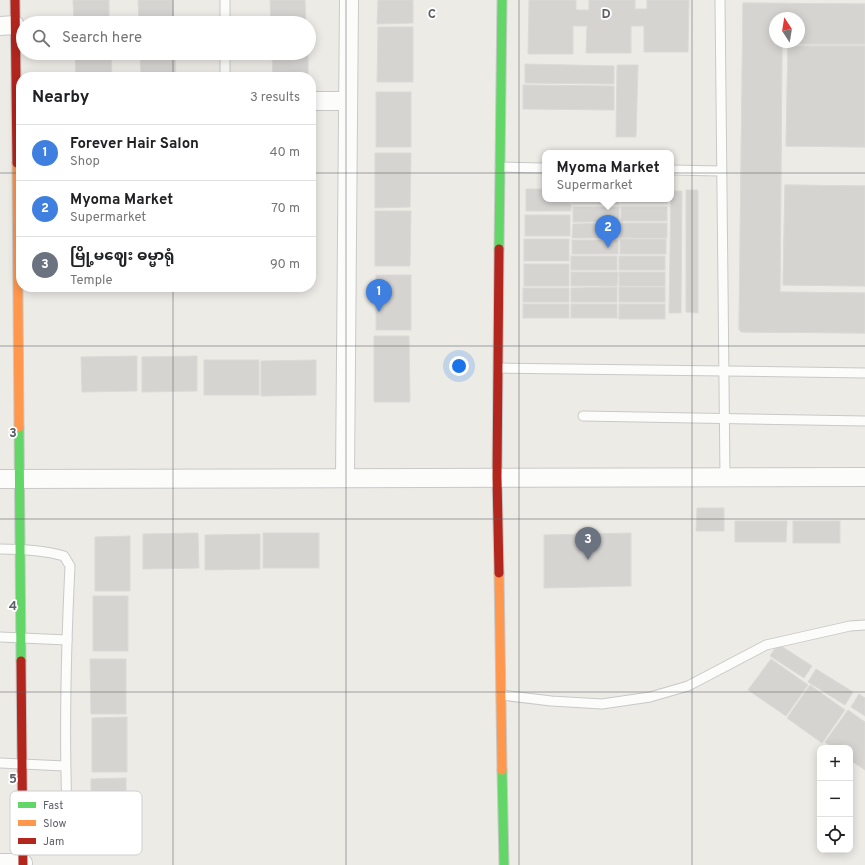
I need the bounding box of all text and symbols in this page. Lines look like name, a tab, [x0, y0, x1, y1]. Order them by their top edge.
text: C	[428, 7, 436, 23]
text: D	[601, 7, 611, 23]
north arrow	[769, 12, 805, 48]
search box	[16, 16, 316, 60]
icon: search	[30, 27, 52, 49]
text: Search here	[62, 29, 142, 48]
text: Nearby	[32, 87, 89, 109]
text: 3 results	[250, 90, 300, 106]
text: Forever Hair Salon	[70, 135, 199, 154]
text: 1	[42, 145, 48, 161]
text: 40 m	[270, 145, 300, 161]
popup	[542, 150, 674, 202]
text: Shop	[70, 154, 100, 170]
text: Myoma Market	[556, 159, 660, 178]
text: Supermarket	[556, 178, 633, 194]
text: Myoma Market	[70, 191, 173, 210]
text: 2	[41, 201, 49, 217]
text: 70 m	[271, 201, 300, 217]
text: Supermarket	[70, 210, 146, 226]
pin: 2	[595, 215, 621, 248]
text: မြို့မဈေး ဓမ္မာရုံ	[70, 247, 175, 266]
text: 3	[41, 257, 49, 273]
text: 90 m	[270, 257, 300, 273]
text: Temple	[70, 273, 112, 289]
pin: 1	[366, 279, 392, 312]
your location	[449, 356, 469, 376]
text: 3	[9, 426, 17, 442]
pin: 3	[575, 527, 601, 560]
text: 4	[9, 599, 17, 615]
map controls	[817, 745, 853, 853]
button: +	[817, 745, 853, 781]
text: 5	[9, 772, 17, 788]
button: −	[817, 781, 853, 817]
legend	[10, 791, 142, 855]
text: Fast	[43, 799, 63, 813]
text: Slow	[43, 817, 66, 831]
button: locate	[817, 817, 853, 853]
text: Jam	[43, 835, 64, 849]

